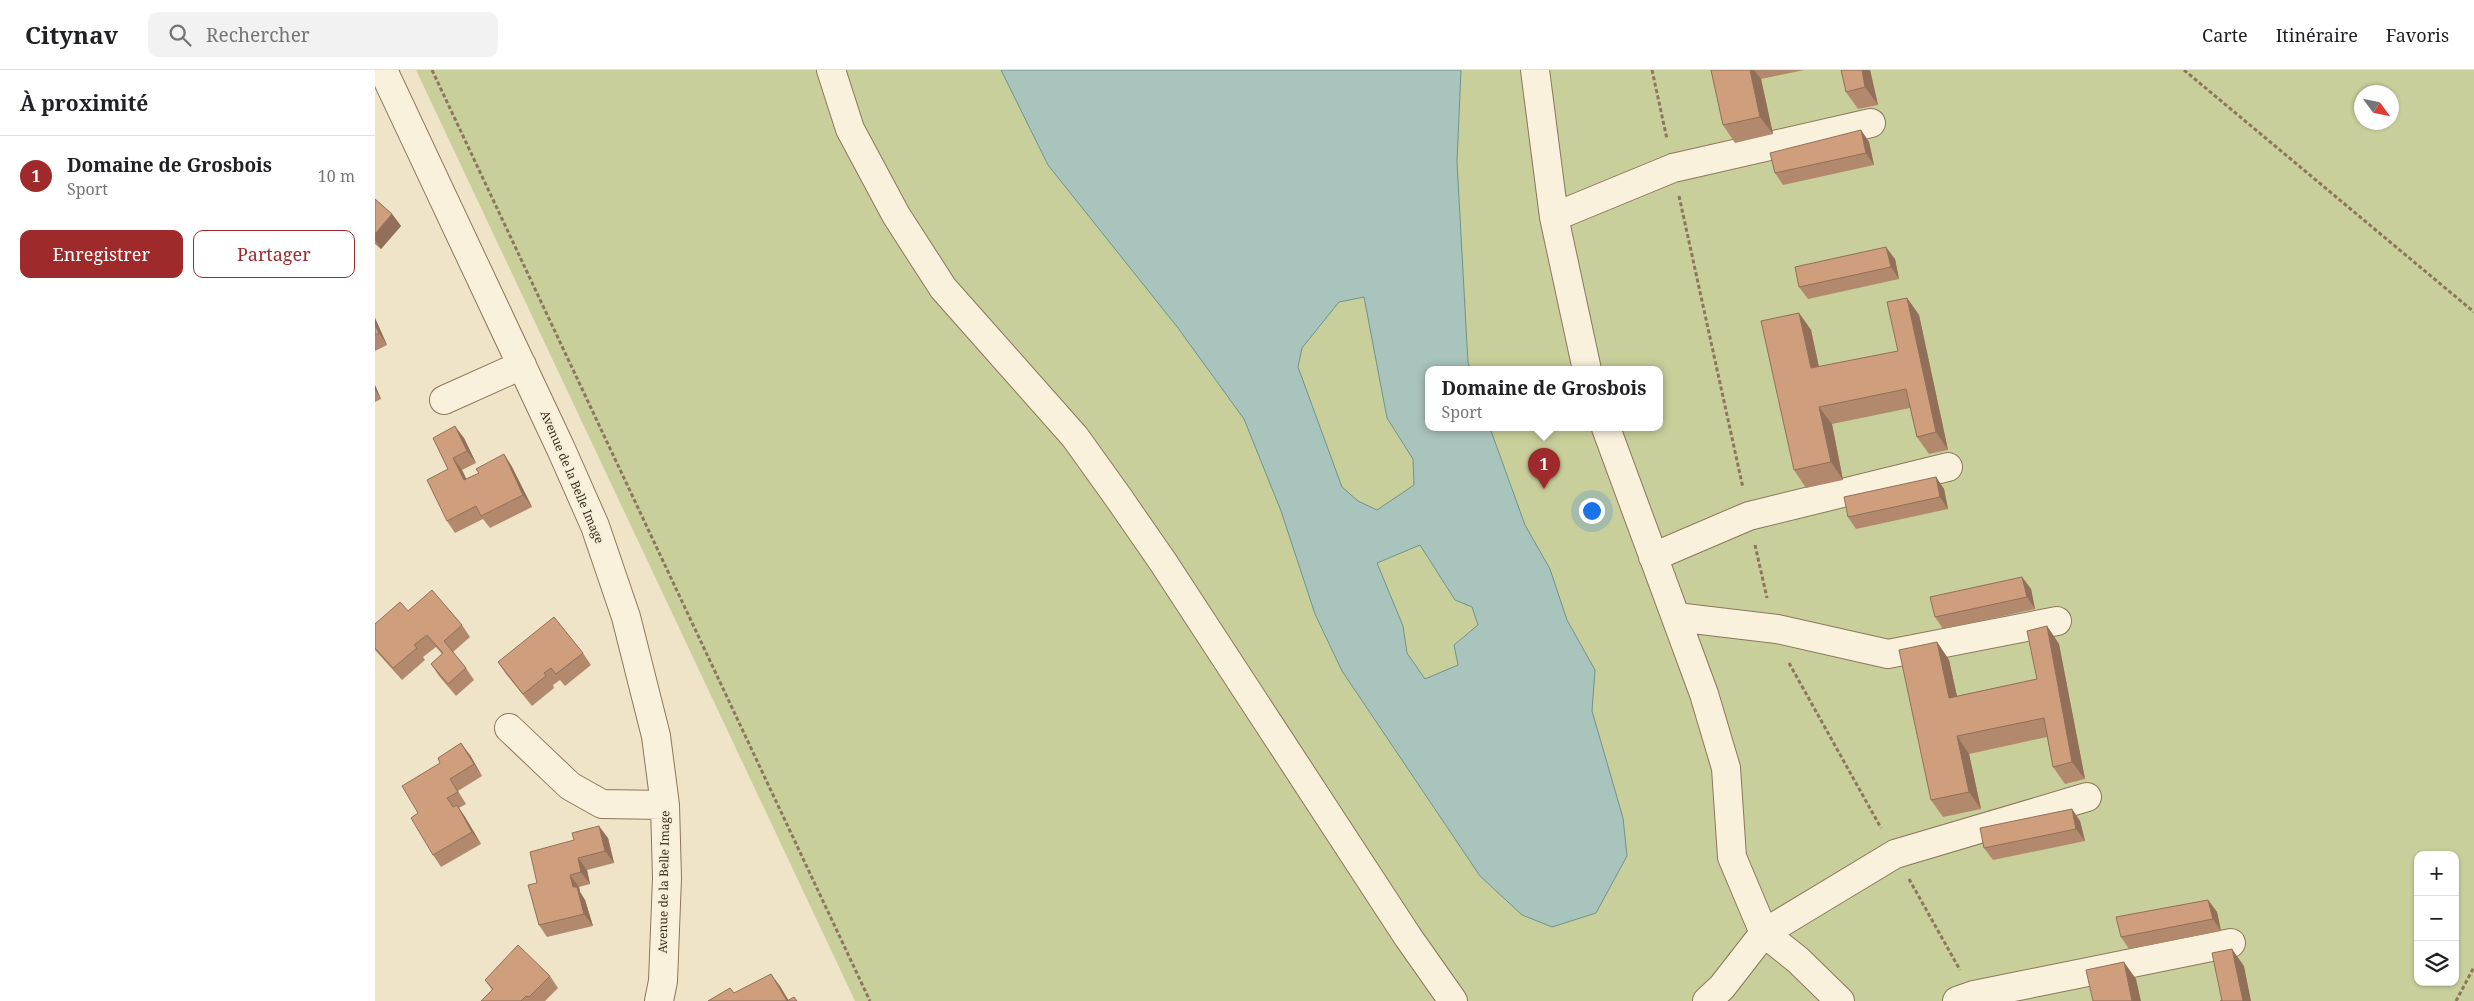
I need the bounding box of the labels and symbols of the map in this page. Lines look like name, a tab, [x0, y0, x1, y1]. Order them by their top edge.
north arrow	[2354, 85, 2399, 130]
street label: Avenue de la Belle Image	[537, 408, 608, 546]
pin: 1	[1528, 448, 1560, 489]
your location	[1579, 498, 1605, 524]
street label: Avenue de la Belle Image	[654, 810, 673, 954]

